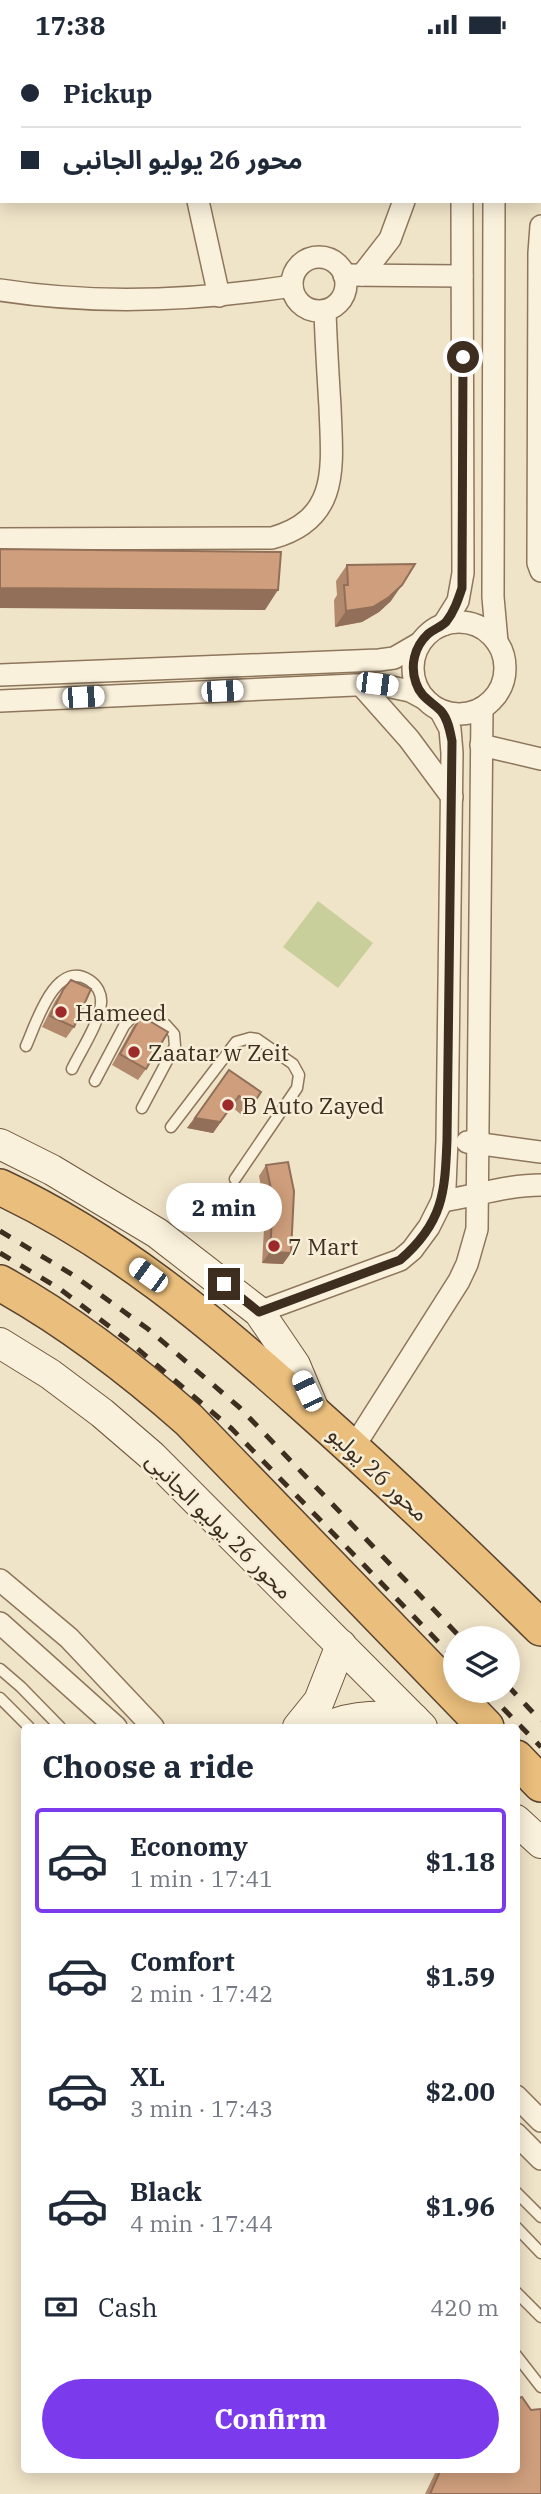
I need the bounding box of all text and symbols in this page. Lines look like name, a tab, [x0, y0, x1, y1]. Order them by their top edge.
text: 17:38	[35, 8, 105, 42]
text: Pickup	[63, 76, 153, 110]
text: محور 26 يوليو الجانبى	[63, 142, 303, 176]
route start	[447, 341, 479, 373]
car	[355, 671, 400, 697]
car	[201, 679, 244, 703]
car	[62, 685, 105, 709]
place label: Hameed	[75, 997, 166, 1027]
marker: Hameed	[53, 1004, 69, 1020]
place label: Zaatar w Zeit	[148, 1037, 289, 1067]
marker: Zaatar w Zeit	[126, 1044, 142, 1060]
place label: B Auto Zayed	[242, 1090, 384, 1120]
marker: B Auto Zayed	[220, 1097, 236, 1113]
callout: 2 min	[166, 1183, 282, 1231]
text: 2 min	[192, 1192, 256, 1222]
place label: 7 Mart	[288, 1231, 358, 1261]
marker: 7 Mart	[266, 1238, 282, 1254]
car	[125, 1254, 172, 1296]
route end	[208, 1268, 240, 1300]
car	[289, 1368, 326, 1414]
street label: محور 26 يوليو	[322, 1419, 436, 1527]
street label: محور 26 يوليو الجانبى	[140, 1445, 300, 1605]
map controls	[443, 1626, 520, 1703]
button: layers	[443, 1626, 520, 1703]
text: Choose a ride	[42, 1745, 254, 1787]
icon: car	[46, 1829, 109, 1892]
text: Economy	[130, 1829, 248, 1863]
text: $1.18	[425, 1844, 495, 1878]
text: 1 min · 17:41	[130, 1863, 273, 1893]
icon: car	[46, 1944, 109, 2007]
text: Comfort	[130, 1944, 235, 1978]
text: $1.59	[425, 1959, 495, 1993]
text: 2 min · 17:42	[130, 1978, 273, 2008]
icon: car	[46, 2059, 109, 2122]
text: XL	[130, 2059, 165, 2093]
text: $2.00	[425, 2074, 495, 2108]
text: 3 min · 17:43	[130, 2093, 273, 2123]
icon: car	[46, 2174, 109, 2237]
text: Black	[130, 2174, 202, 2208]
text: $1.96	[425, 2189, 495, 2223]
text: 4 min · 17:44	[130, 2208, 273, 2238]
icon: cash	[42, 2288, 80, 2326]
text: Cash	[98, 2290, 158, 2324]
text: 420 m	[430, 2292, 499, 2322]
button: Confirm	[42, 2379, 499, 2459]

